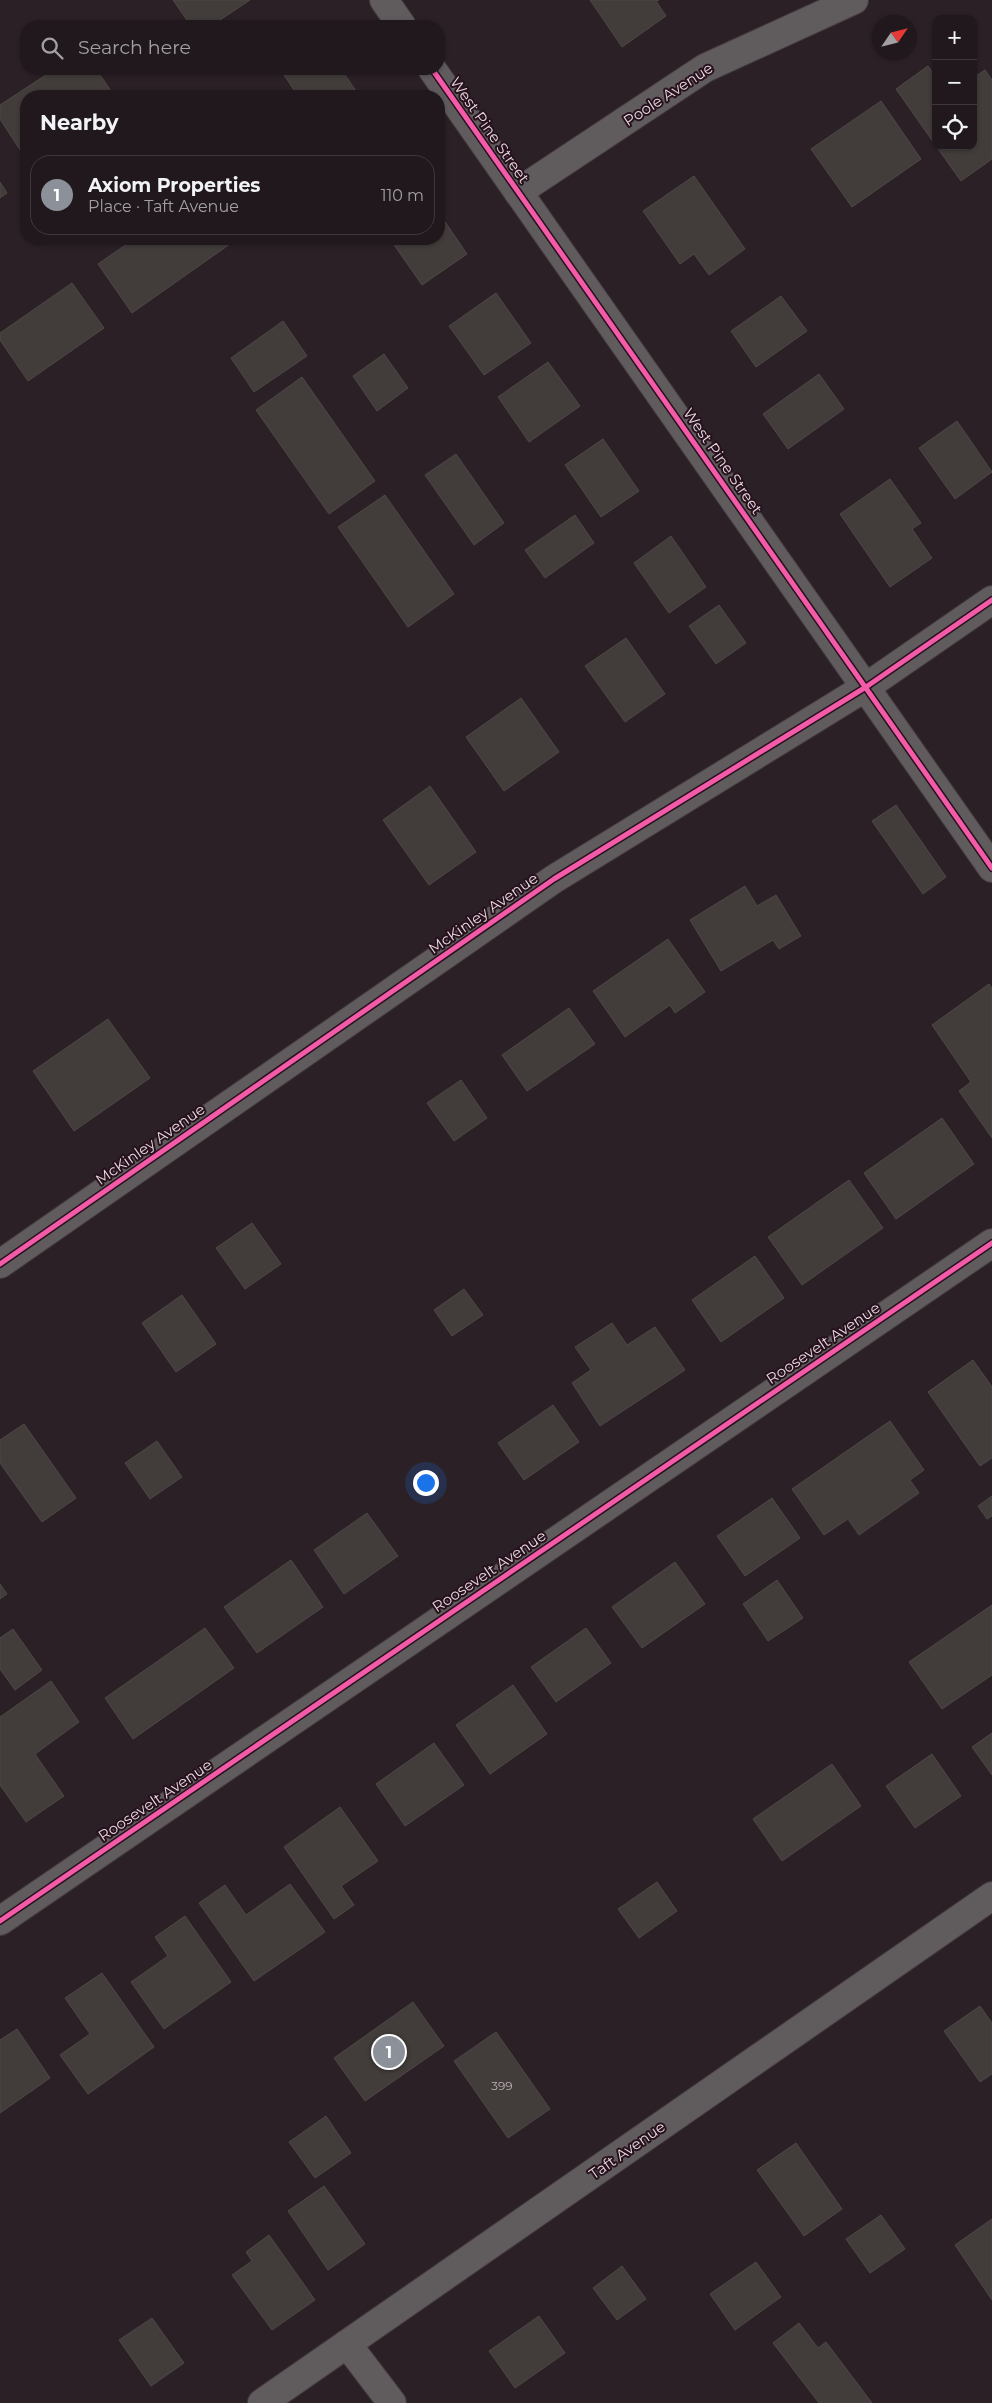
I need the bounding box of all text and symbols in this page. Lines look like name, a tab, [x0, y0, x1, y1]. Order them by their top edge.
north arrow	[872, 15, 917, 60]
map controls	[932, 15, 977, 150]
button: +	[932, 15, 977, 60]
search box	[20, 20, 445, 75]
icon: search	[38, 34, 66, 62]
text: Search here	[78, 36, 191, 59]
street label: Poole Avenue	[620, 58, 716, 130]
button: −	[932, 60, 977, 105]
street label: West Pine Street	[446, 73, 534, 187]
button: locate	[932, 105, 977, 150]
text: Nearby	[40, 110, 119, 135]
text: Axiom Properties	[88, 174, 260, 197]
text: 1	[54, 186, 60, 205]
text: 110 m	[381, 186, 424, 205]
text: Place · Taft Avenue	[88, 197, 239, 216]
street label: West Pine Street	[679, 404, 767, 518]
street label: McKinley Avenue	[425, 868, 541, 958]
street label: McKinley Avenue	[92, 1099, 208, 1189]
street label: Roosevelt Avenue	[762, 1298, 884, 1388]
your location	[413, 1470, 439, 1496]
street label: Roosevelt Avenue	[428, 1526, 550, 1616]
street label: Roosevelt Avenue	[94, 1755, 216, 1845]
pin: 1	[373, 2033, 405, 2071]
house number: 399	[491, 2078, 513, 2093]
street label: Taft Avenue	[585, 2117, 669, 2183]

